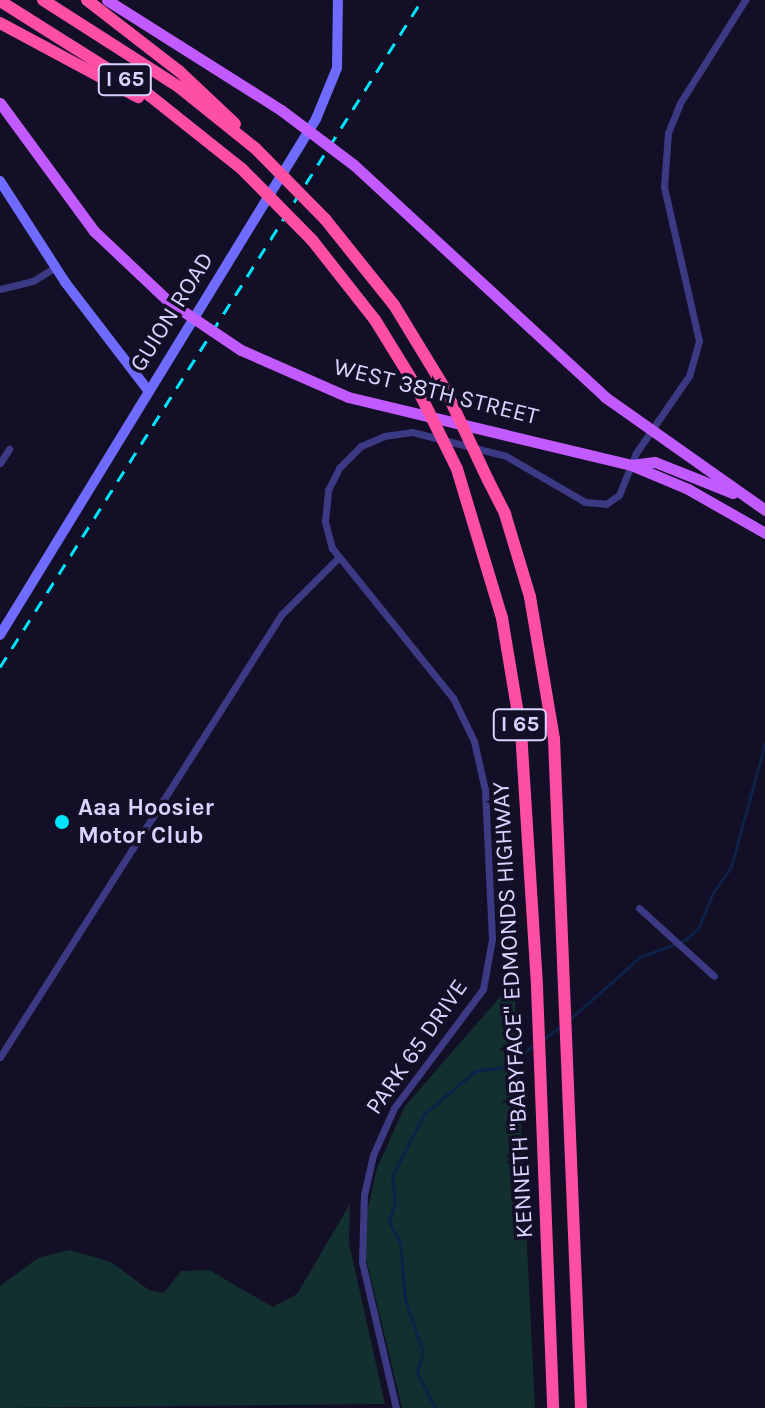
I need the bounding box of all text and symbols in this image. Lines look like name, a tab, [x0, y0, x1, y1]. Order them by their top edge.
road number: I 65	[97, 62, 153, 98]
street label: GUION ROAD	[124, 247, 220, 377]
street label: WEST 38TH STREET	[331, 353, 541, 431]
road number: I 65	[492, 707, 548, 743]
street label: KENNETH "BABYFACE" EDMONDS HIGHWAY	[487, 781, 539, 1239]
place label: Aaa Hoosier Motor Club	[78, 794, 214, 850]
marker: Aaa Hoosier Motor Club	[53, 813, 71, 831]
street label: PARK 65 DRIVE	[360, 974, 474, 1120]

